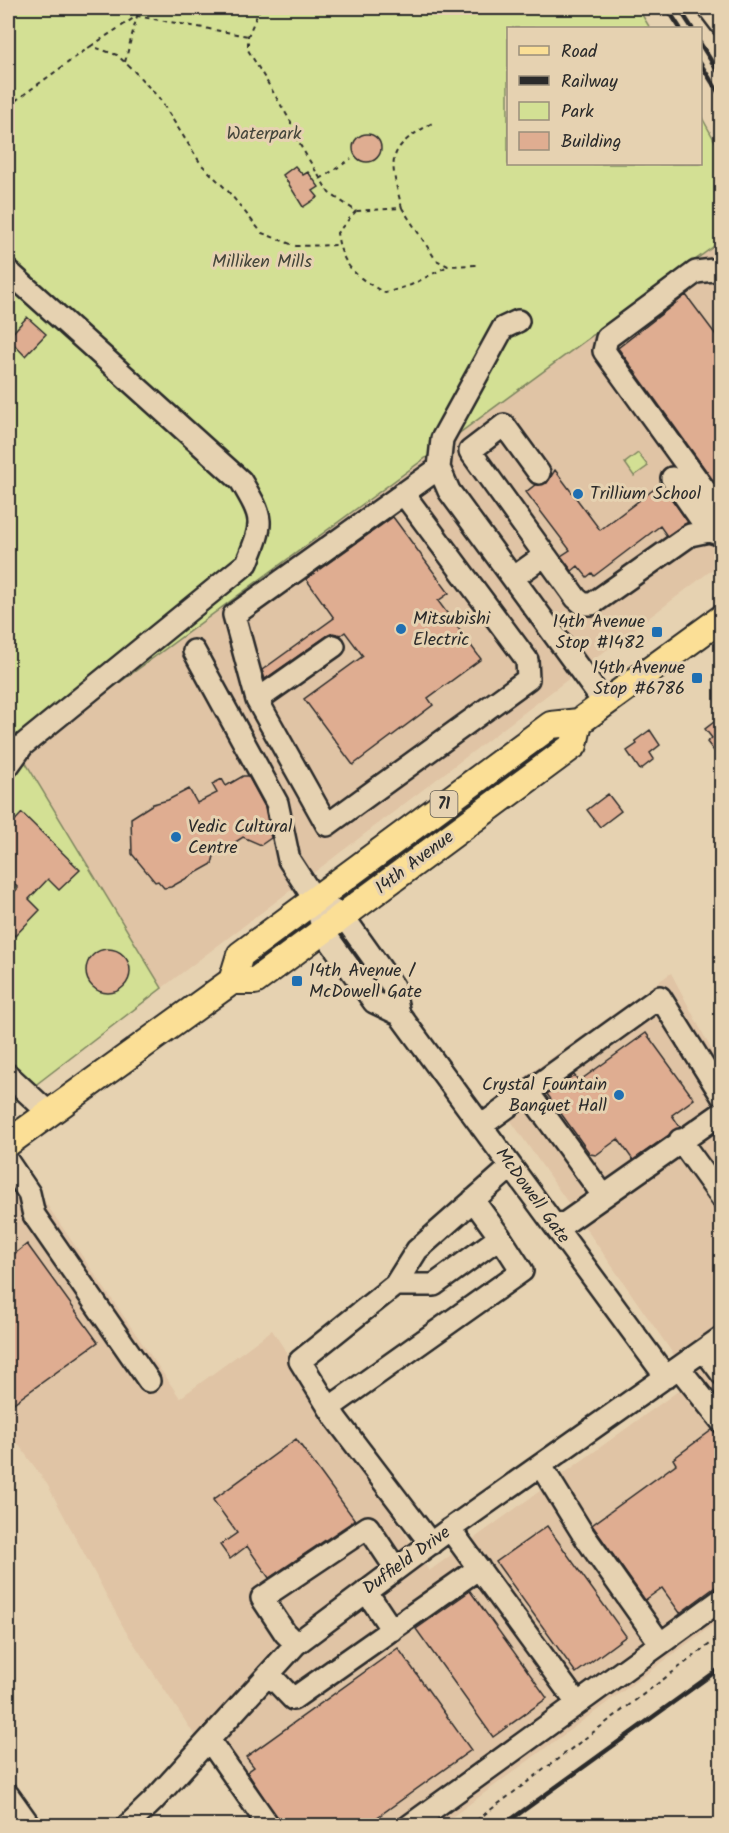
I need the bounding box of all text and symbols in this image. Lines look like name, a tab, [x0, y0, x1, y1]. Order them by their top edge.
legend	[507, 27, 702, 165]
text: Road	[561, 38, 598, 67]
text: Railway	[561, 68, 618, 97]
text: Park	[561, 98, 594, 127]
park label: Waterpark	[227, 120, 302, 149]
text: Building	[561, 128, 621, 157]
park label: Milliken Mills	[212, 248, 312, 277]
place label: Trillium School	[590, 480, 702, 509]
marker: Trillium School	[571, 487, 585, 501]
place label: Mitsubishi Electric	[413, 605, 491, 655]
place label: 14th Avenue Stop #1482	[553, 608, 645, 658]
marker: Mitsubishi Electric	[394, 622, 408, 636]
marker: 14th Avenue Stop #1482	[650, 625, 664, 639]
place label: 14th Avenue Stop #6786	[593, 654, 685, 704]
marker: 14th Avenue Stop #6786	[690, 671, 704, 685]
road number: 71	[430, 791, 458, 817]
place label: Vedic Cultural Centre	[188, 813, 293, 863]
street label: 14th Avenue	[369, 824, 461, 902]
marker: Vedic Cultural Centre	[169, 830, 183, 844]
place label: 14th Avenue / McDowell Gate	[309, 957, 422, 1007]
marker: 14th Avenue / McDowell Gate	[290, 974, 304, 988]
place label: Crystal Fountain Banquet Hall	[482, 1071, 608, 1121]
marker: Crystal Fountain Banquet Hall	[612, 1088, 626, 1102]
street label: McDowell Gate	[487, 1142, 577, 1250]
street label: Duffield Drive	[357, 1519, 457, 1603]

